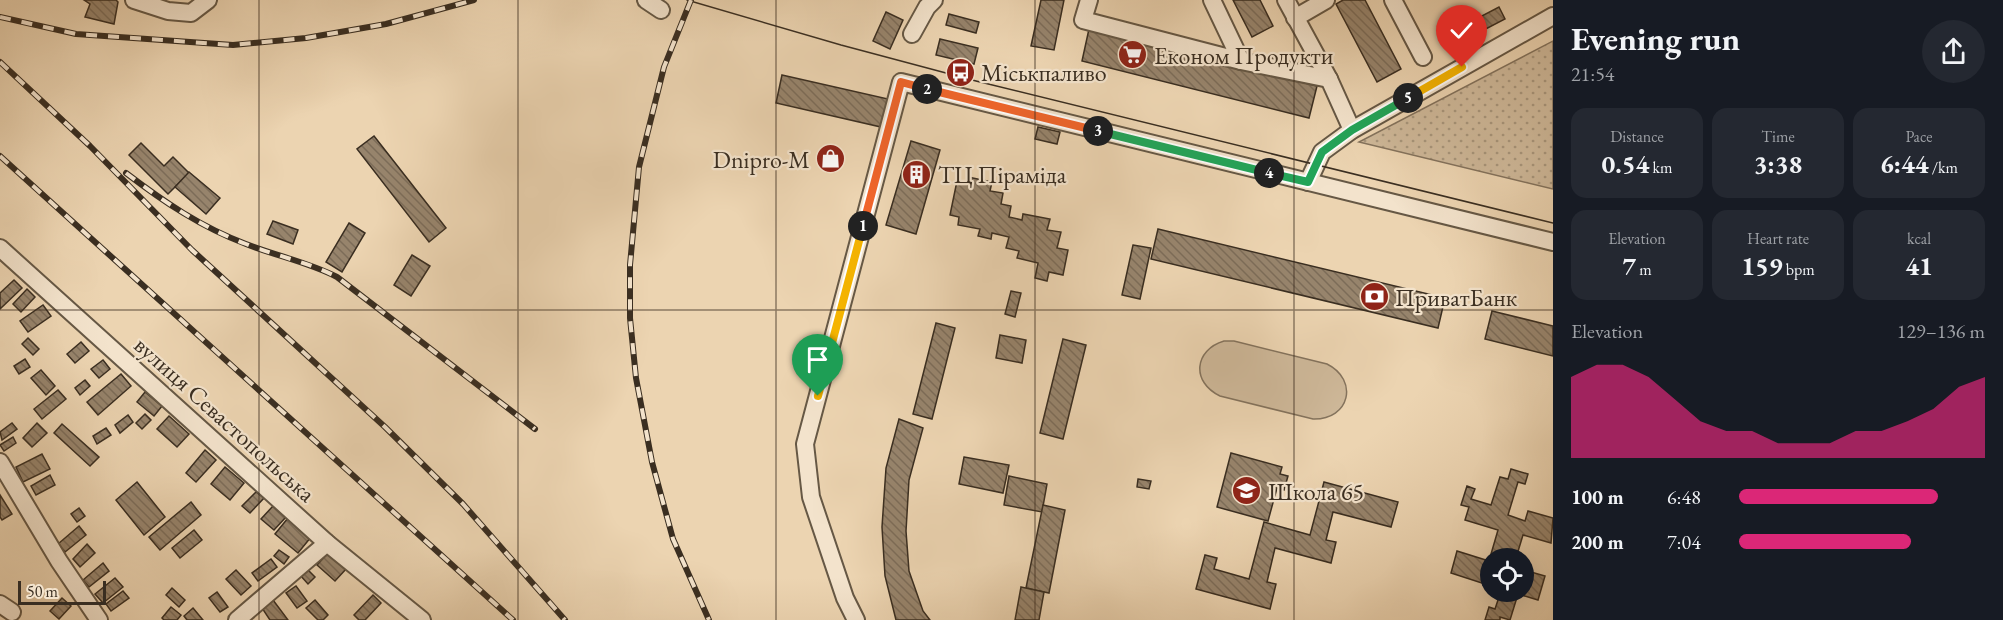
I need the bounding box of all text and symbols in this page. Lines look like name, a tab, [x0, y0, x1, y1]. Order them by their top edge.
pin	[1436, 5, 1487, 67]
icon: check	[1445, 14, 1478, 47]
text: Evening run	[1571, 17, 1740, 60]
button: share	[1922, 20, 1985, 83]
supermarket icon: Економ Продукти	[1117, 39, 1149, 71]
place label: Економ Продукти	[1154, 40, 1334, 71]
bus stop icon: Міськпаливо	[944, 56, 976, 88]
place label: Міськпаливо	[981, 57, 1107, 88]
text: 21:54	[1571, 61, 1614, 87]
pin: 2	[912, 74, 942, 104]
text: 2	[923, 78, 931, 99]
pin: 5	[1393, 83, 1423, 113]
text: 5	[1404, 87, 1412, 108]
pin: 3	[1083, 116, 1113, 146]
text: 3	[1094, 120, 1102, 141]
text: Distance	[1610, 126, 1664, 147]
text: Time	[1761, 126, 1795, 147]
text: Pace	[1906, 126, 1932, 147]
shop icon: Dnipro-M	[815, 143, 847, 175]
place label: Dnipro-M	[713, 144, 810, 175]
text: 0.54	[1602, 147, 1649, 181]
text: 3:38	[1754, 147, 1802, 181]
text: 6:44	[1880, 147, 1929, 181]
text: km	[1649, 157, 1672, 178]
text: /km	[1929, 157, 1958, 178]
building icon: ТЦ Піраміда	[901, 158, 933, 190]
pin: 4	[1254, 158, 1284, 188]
place label: ТЦ Піраміда	[938, 159, 1067, 190]
text: 4	[1265, 162, 1273, 183]
pin: 1	[848, 211, 878, 241]
text: 1	[859, 215, 867, 236]
text: Elevation	[1608, 228, 1666, 249]
text: Heart rate	[1747, 228, 1809, 249]
text: kcal	[1907, 228, 1931, 249]
text: 7	[1622, 249, 1636, 283]
text: 159	[1741, 249, 1783, 283]
text: 41	[1905, 249, 1933, 283]
text: m	[1636, 259, 1652, 280]
text: bpm	[1783, 259, 1815, 280]
bank icon: ПриватБанк	[1358, 281, 1390, 313]
place label: ПриватБанк	[1395, 282, 1518, 313]
text: Elevation	[1571, 318, 1643, 344]
text: 129–136 m	[1897, 318, 1985, 344]
street label: вулиця Севастопольська	[128, 329, 322, 509]
pin	[792, 334, 843, 396]
icon: arrive	[801, 343, 834, 376]
school or university icon: Школа 65	[1231, 475, 1263, 507]
place label: Школа 65	[1268, 476, 1364, 507]
text: 100 m	[1571, 484, 1624, 510]
text: 6:48	[1667, 484, 1701, 510]
text: 200 m	[1571, 529, 1624, 555]
text: 7:04	[1667, 529, 1701, 555]
map controls	[1480, 548, 1534, 602]
button: locate	[1480, 548, 1534, 602]
scale bar	[18, 578, 106, 606]
text: 50 m	[27, 581, 58, 602]

